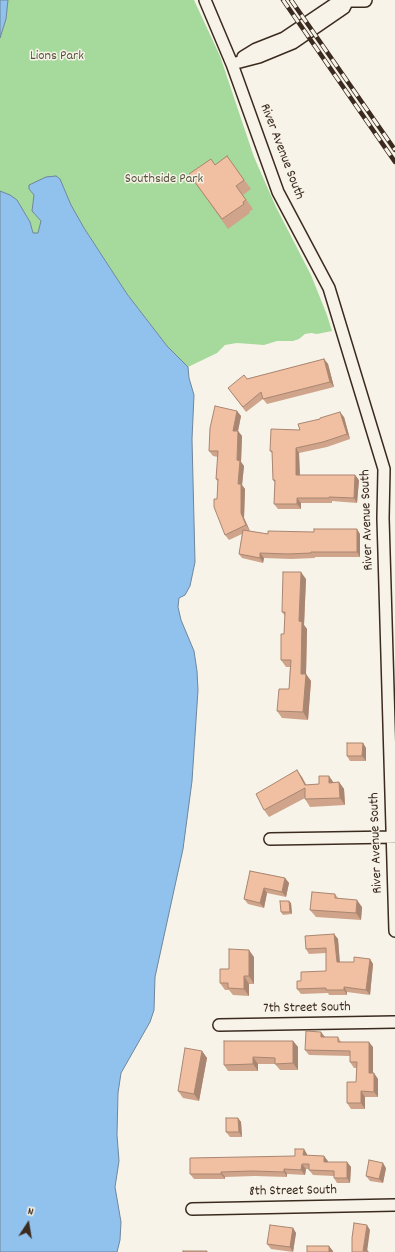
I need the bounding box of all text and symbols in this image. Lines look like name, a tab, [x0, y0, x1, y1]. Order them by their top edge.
park label: Lions Park	[30, 49, 84, 65]
street label: River Avenue South	[255, 102, 307, 202]
park label: Southside Park	[125, 172, 203, 188]
street label: River Avenue South	[358, 469, 378, 571]
street label: River Avenue South	[367, 792, 387, 894]
street label: 7th Street South	[263, 1000, 351, 1018]
street label: 8th Street South	[249, 1183, 337, 1201]
north arrow	[8, 1204, 48, 1244]
text: N	[26, 1204, 35, 1221]

